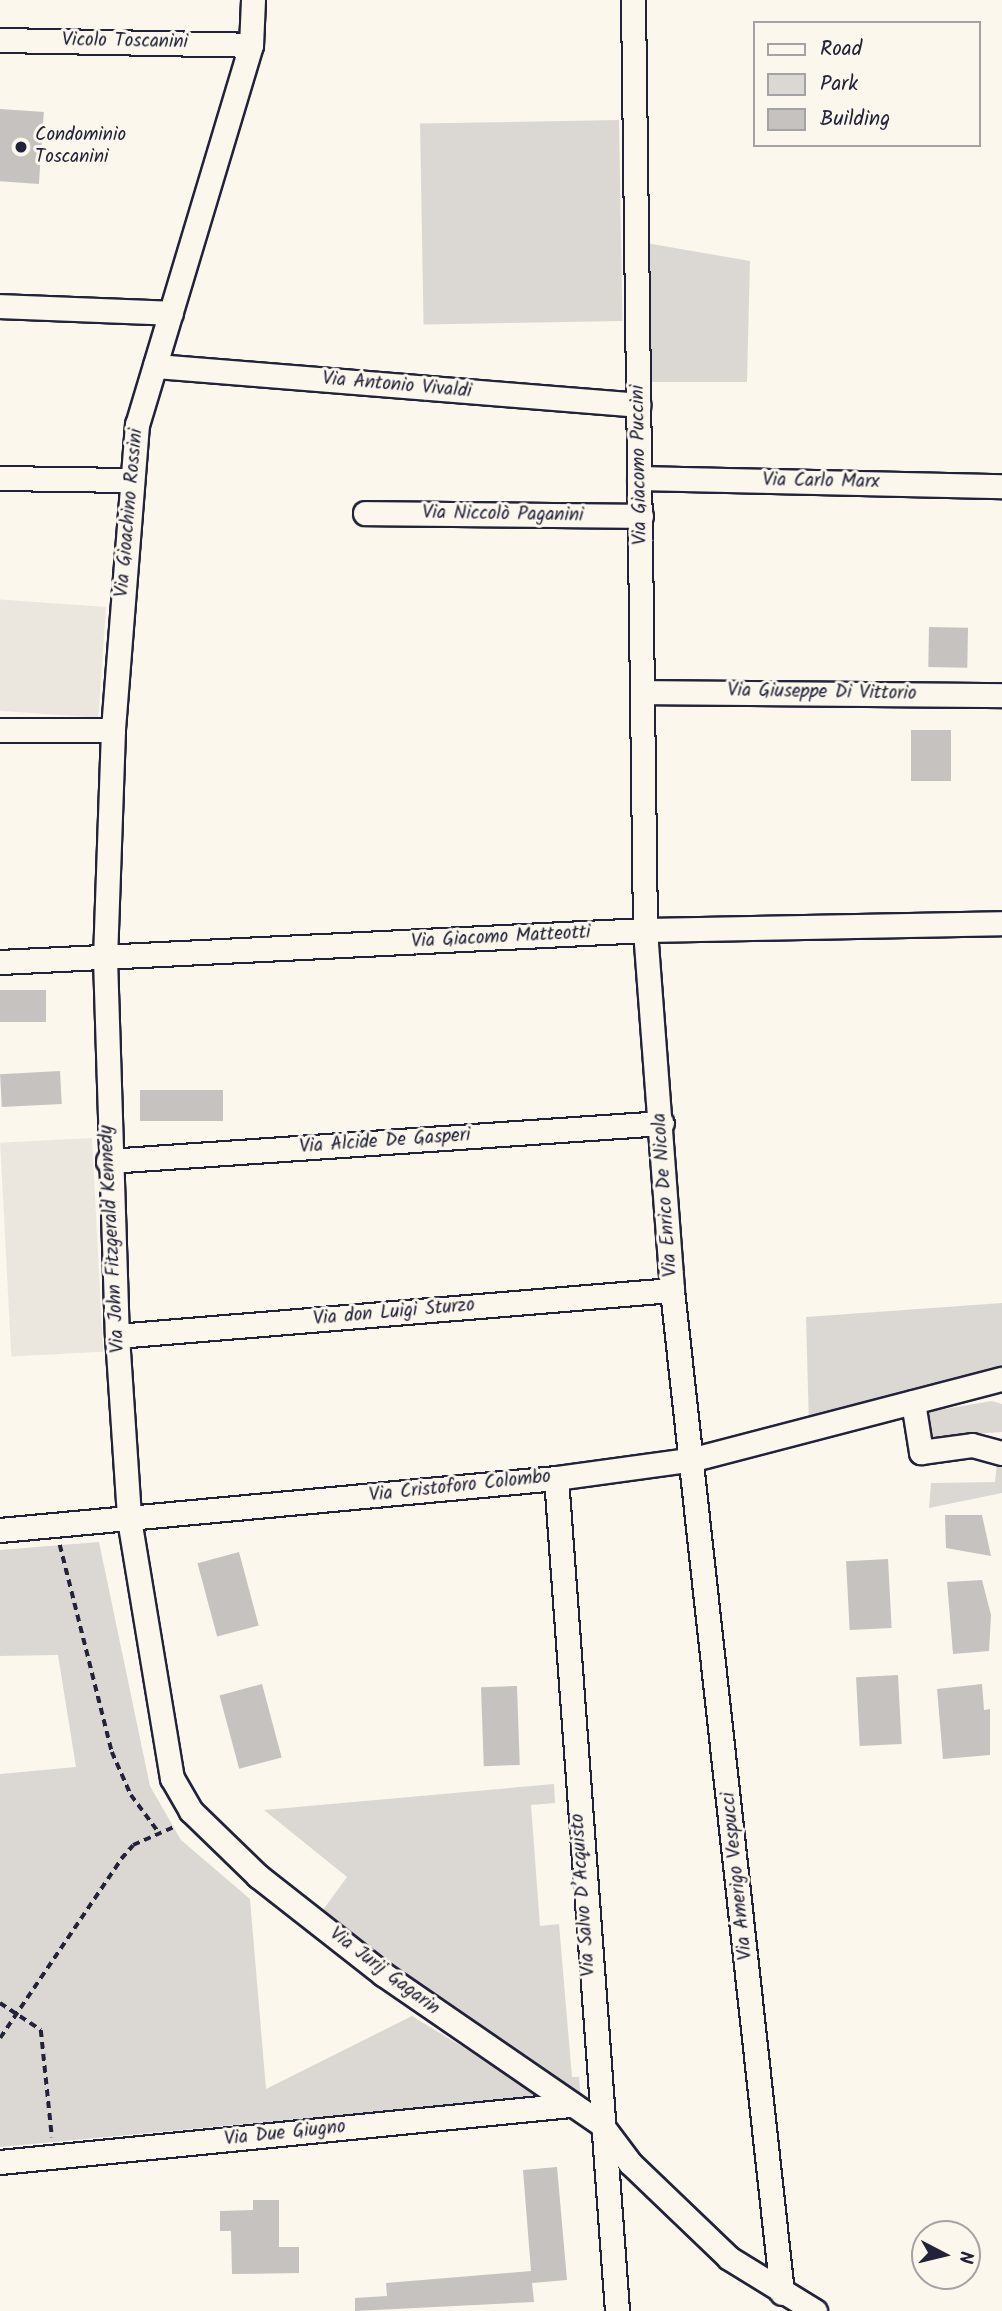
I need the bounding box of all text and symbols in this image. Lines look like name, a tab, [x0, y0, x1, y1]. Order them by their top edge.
legend	[754, 21, 981, 147]
street label: Vicolo Toscanini	[62, 30, 188, 54]
text: Road	[820, 33, 862, 66]
text: Park	[820, 68, 858, 101]
text: Building	[820, 103, 890, 136]
place label: Condominio Toscanini	[35, 125, 126, 169]
marker: Condominio Toscanini	[13, 139, 29, 155]
street label: Via Antonio Vivaldi	[321, 368, 473, 404]
street label: Via Giacomo Puccini	[627, 385, 653, 545]
street label: Via Gioachino Rossini	[111, 428, 149, 598]
street label: Via Carlo Marx	[762, 470, 880, 494]
street label: Via Niccolò Paganini	[422, 502, 584, 528]
street label: Via Giuseppe Di Vittorio	[727, 680, 917, 706]
street label: Via Giacomo Matteotti	[411, 922, 591, 954]
street label: Via Enrico De Nicola	[649, 1112, 683, 1278]
street label: Via John Fitzgerald Kennedy	[96, 1124, 130, 1354]
street label: Via Alcide De Gasperi	[299, 1125, 471, 1159]
street label: Via don Luigi Sturzo	[312, 1295, 476, 1331]
street label: Via Cristoforo Colombo	[368, 1466, 552, 1508]
street label: Via Amerigo Vespucci	[718, 1791, 758, 1961]
street label: Via Salvo D’Acquisto	[567, 1813, 601, 1977]
street label: Via Jurij Gagarin	[324, 1923, 444, 2021]
street label: Via Due Giugno	[223, 2116, 347, 2152]
north arrow	[911, 2220, 981, 2290]
text: N	[949, 2250, 980, 2265]

